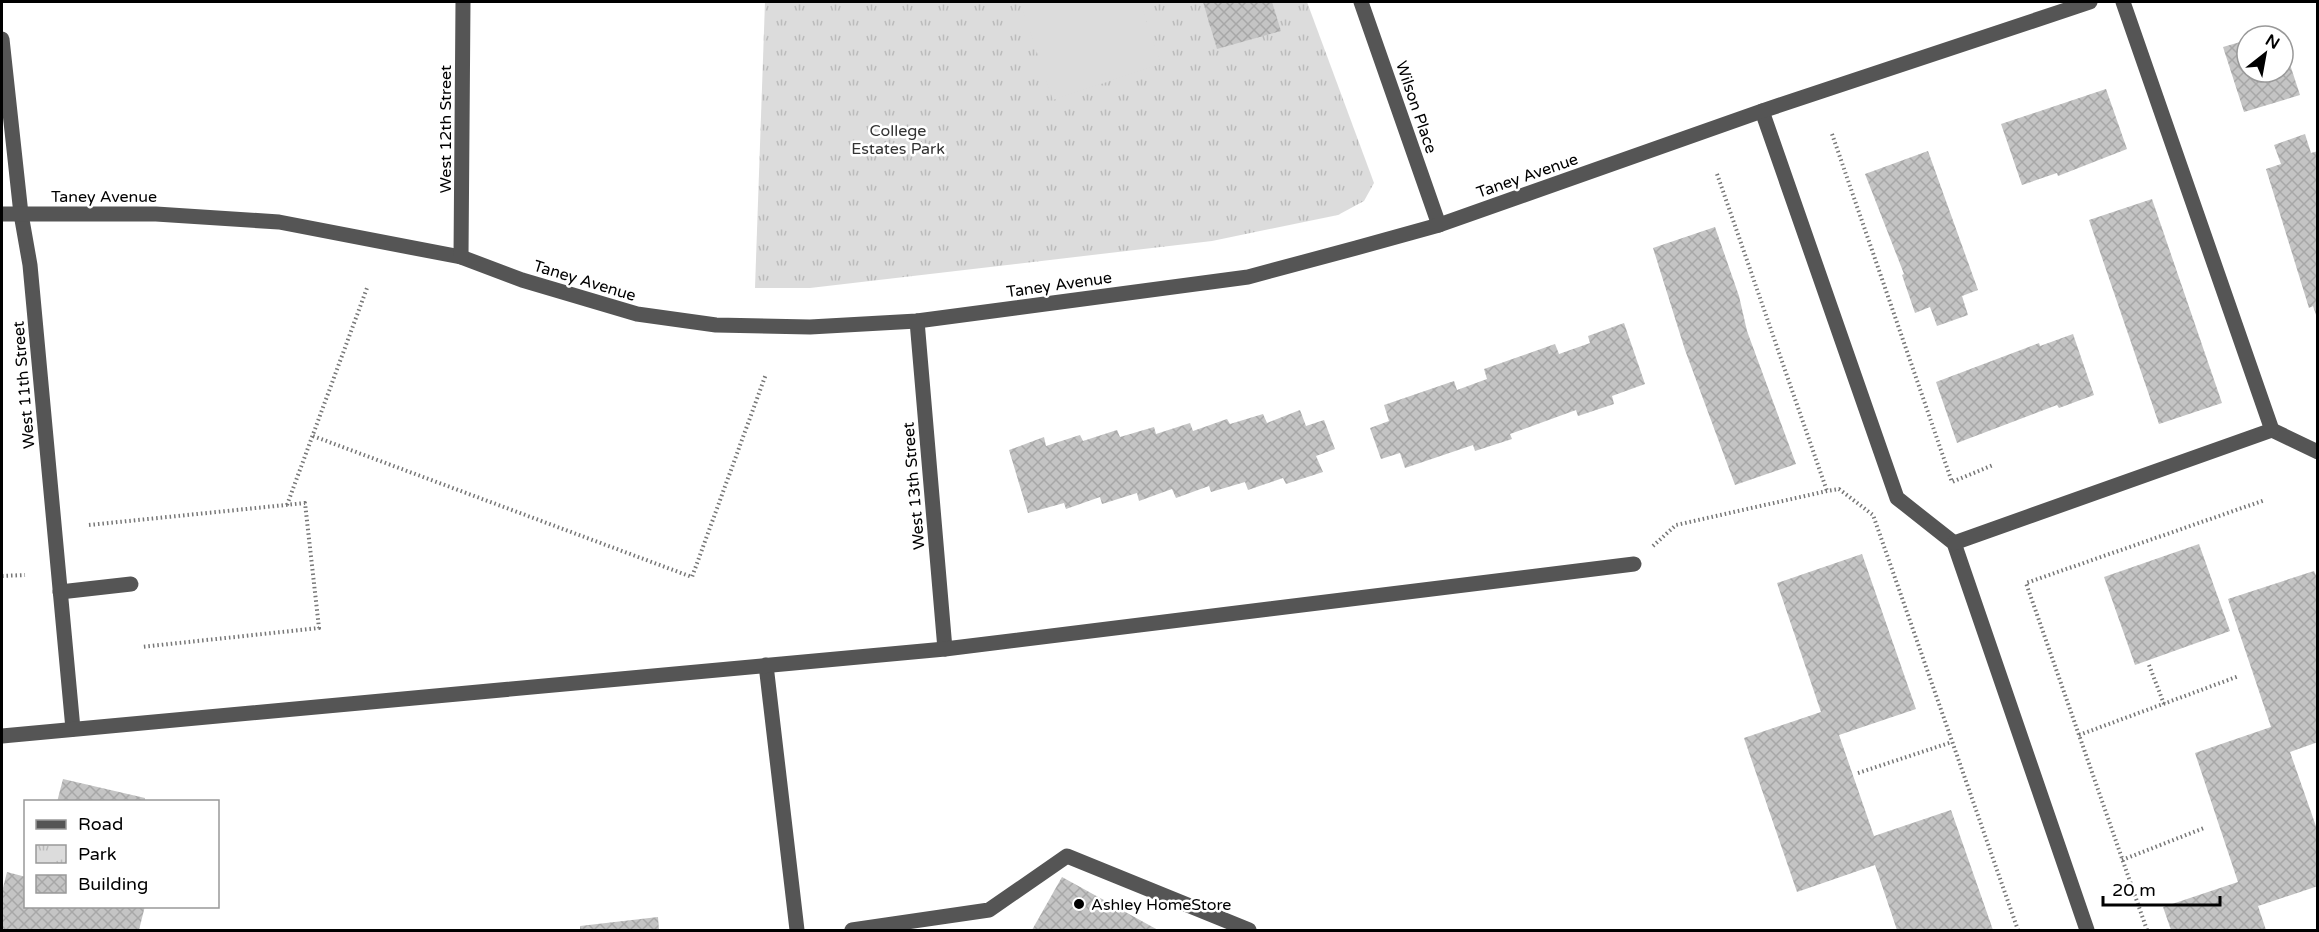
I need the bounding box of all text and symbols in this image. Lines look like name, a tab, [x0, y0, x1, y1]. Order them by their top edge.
north arrow	[2235, 24, 2295, 84]
text: N	[2262, 30, 2283, 54]
street label: Wilson Place	[1391, 58, 1441, 156]
street label: West 12th Street	[436, 65, 456, 193]
park label: College Estates Park	[851, 121, 945, 159]
street label: Taney Avenue	[1474, 149, 1581, 203]
street label: Taney Avenue	[51, 187, 157, 207]
street label: Taney Avenue	[531, 256, 638, 306]
street label: Taney Avenue	[1005, 268, 1113, 302]
street label: West 11th Street	[8, 320, 40, 450]
street label: West 13th Street	[898, 421, 930, 551]
legend	[24, 800, 219, 908]
text: Road	[78, 813, 123, 835]
text: Park	[78, 843, 117, 865]
scale bar	[2103, 869, 2220, 907]
text: Building	[78, 873, 148, 895]
text: 20 m	[2112, 879, 2156, 901]
place label: Ashley HomeStore	[1091, 895, 1231, 915]
marker: Ashley HomeStore	[1072, 897, 1086, 911]

